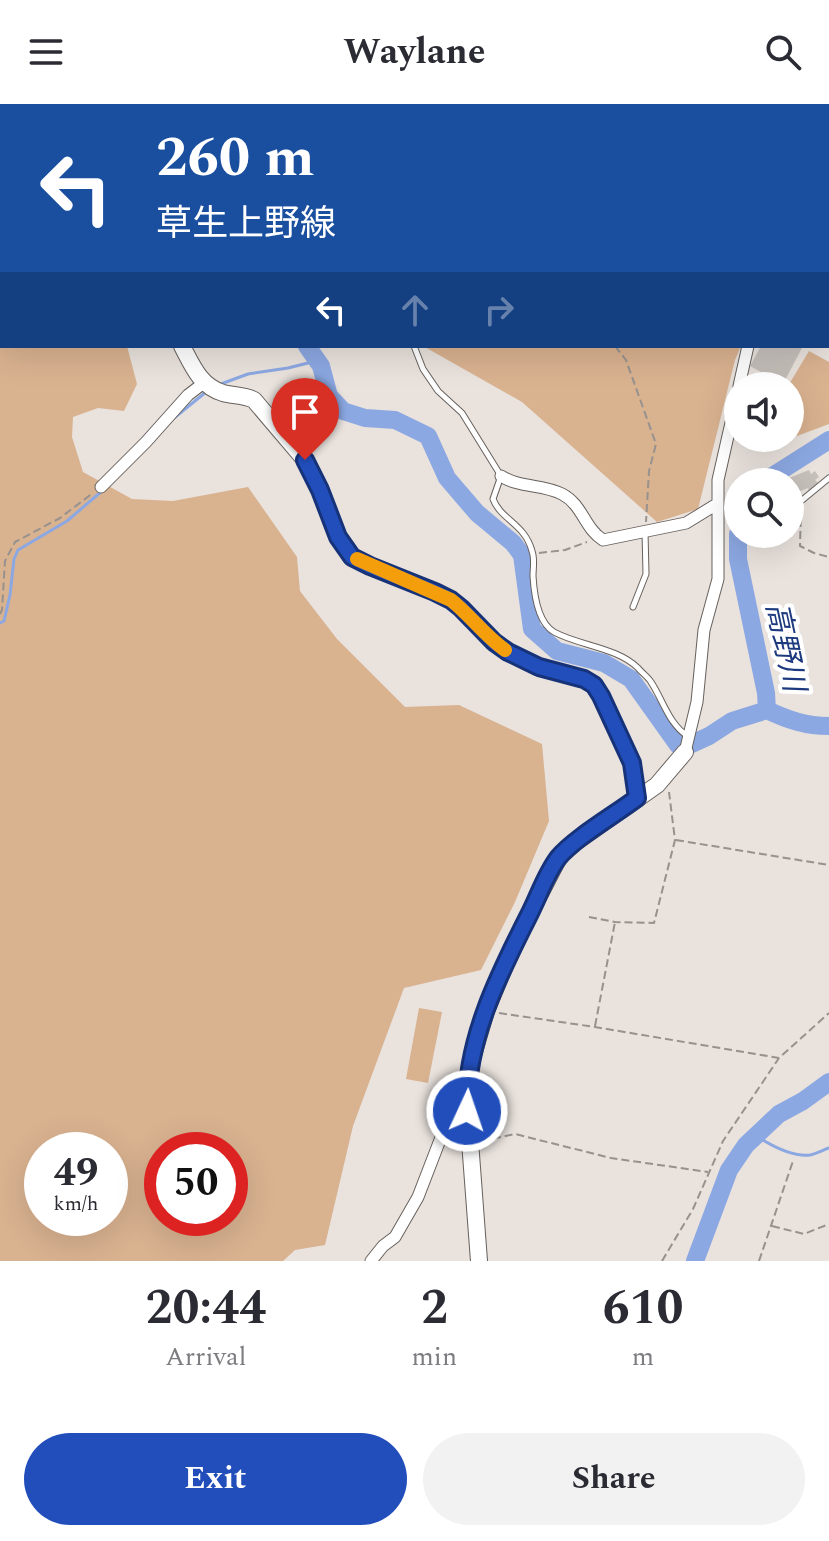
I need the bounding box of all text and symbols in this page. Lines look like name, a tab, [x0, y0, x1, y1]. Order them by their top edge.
text: Waylane	[343, 25, 486, 80]
icon: menu	[24, 30, 68, 74]
icon: search	[761, 30, 805, 74]
text: 260 m	[156, 116, 315, 201]
icon: left	[24, 136, 128, 240]
text: 草生上野線	[156, 197, 336, 252]
icon: left	[309, 288, 353, 332]
icon: ahead	[393, 288, 437, 332]
icon: right	[477, 288, 521, 332]
map controls	[724, 372, 804, 548]
button: sound	[724, 372, 804, 452]
pin	[271, 378, 339, 460]
icon: arrive	[283, 390, 327, 434]
button: search	[724, 468, 804, 548]
water label: 高野川	[753, 598, 817, 699]
position arrow	[425, 1069, 509, 1153]
speed limit sign: 50	[144, 1132, 248, 1236]
text: 49	[54, 1143, 98, 1204]
text: km/h	[54, 1189, 99, 1219]
text: 20:44	[146, 1272, 266, 1345]
text: 2	[421, 1272, 448, 1345]
text: 610	[603, 1272, 683, 1345]
text: Arrival	[165, 1337, 246, 1377]
text: min	[412, 1337, 457, 1377]
text: m	[632, 1337, 654, 1377]
button: Exit	[24, 1433, 407, 1525]
button: Share	[423, 1433, 805, 1525]

